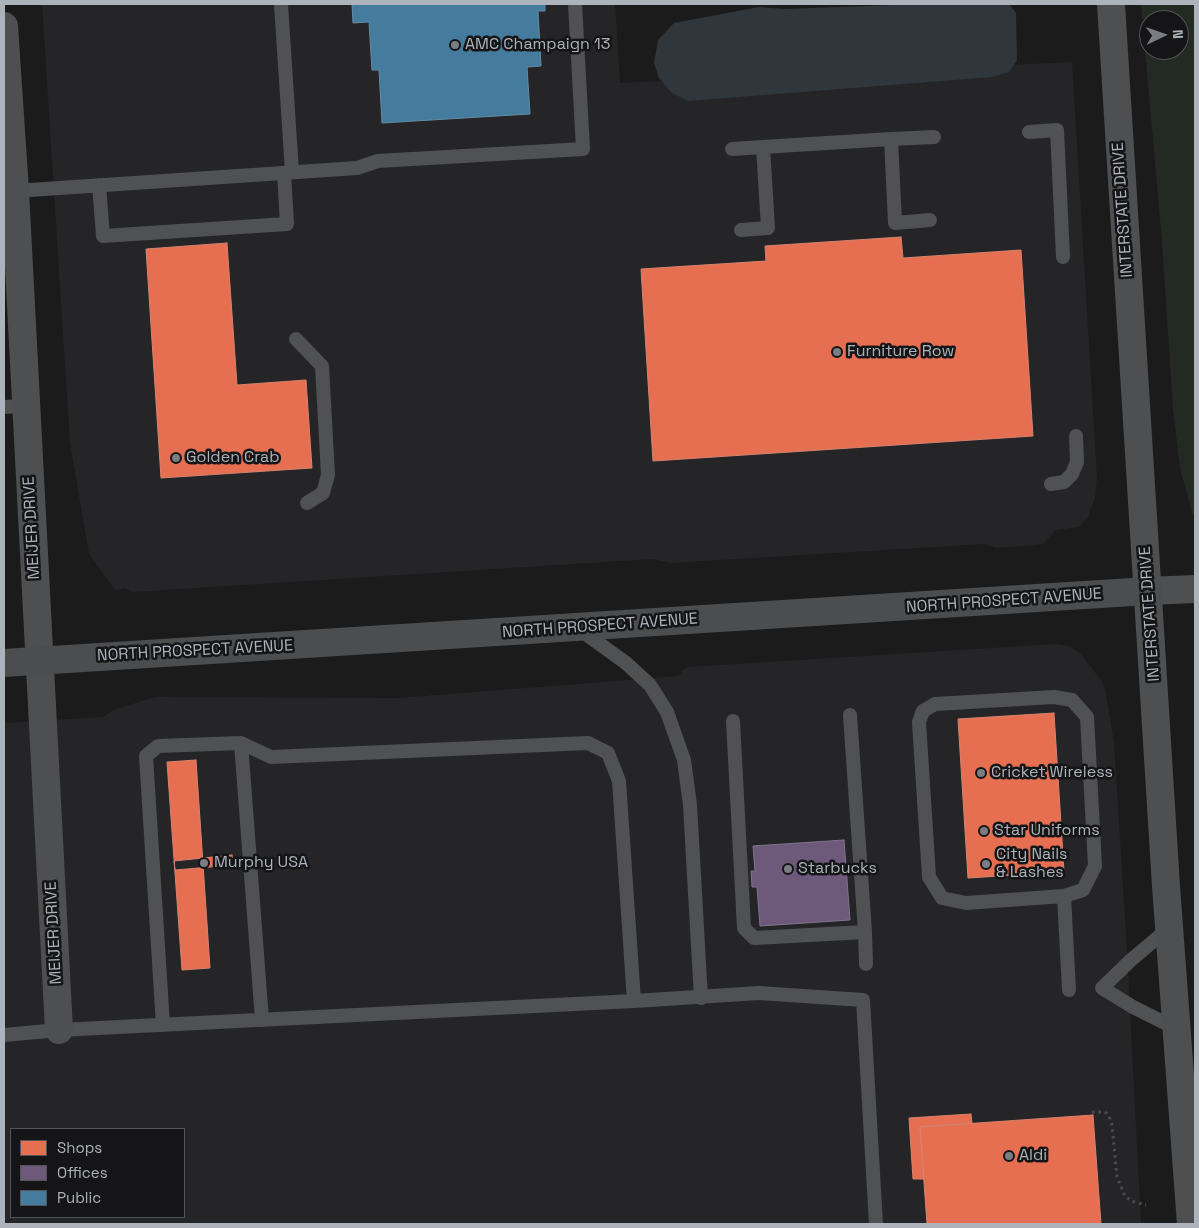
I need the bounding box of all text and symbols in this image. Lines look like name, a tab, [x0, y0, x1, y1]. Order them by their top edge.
north arrow	[1139, 10, 1189, 60]
text: N	[1169, 29, 1187, 39]
place label: AMC Champaign 13	[465, 35, 610, 55]
marker: AMC Champaign 13	[449, 39, 461, 51]
street label: INTERSTATE DRIVE	[1109, 142, 1137, 278]
place label: Furniture Row	[847, 342, 954, 362]
marker: Furniture Row	[831, 346, 843, 358]
place label: Golden Crab	[186, 448, 280, 468]
marker: Golden Crab	[170, 452, 182, 464]
street label: MEIJER DRIVE	[20, 476, 44, 580]
street label: INTERSTATE DRIVE	[1136, 546, 1164, 682]
street label: NORTH PROSPECT AVENUE	[906, 585, 1102, 617]
street label: NORTH PROSPECT AVENUE	[502, 610, 698, 642]
street label: NORTH PROSPECT AVENUE	[97, 636, 293, 666]
place label: Cricket Wireless	[991, 763, 1113, 783]
marker: Cricket Wireless	[975, 767, 987, 779]
place label: Star Uniforms	[994, 821, 1100, 841]
marker: Star Uniforms	[978, 825, 990, 837]
place label: City Nails & Lashes	[996, 845, 1068, 883]
place label: Murphy USA	[214, 853, 308, 873]
marker: Murphy USA	[198, 857, 210, 869]
marker: City Nails & Lashes	[980, 858, 992, 870]
place label: Starbucks	[798, 859, 877, 879]
marker: Starbucks	[782, 863, 794, 875]
street label: MEIJER DRIVE	[42, 881, 66, 985]
legend	[10, 1128, 185, 1218]
text: Shops	[57, 1138, 102, 1157]
place label: Aldi	[1019, 1146, 1047, 1166]
marker: Aldi	[1003, 1150, 1015, 1162]
text: Offices	[57, 1163, 108, 1182]
text: Public	[57, 1188, 101, 1207]

